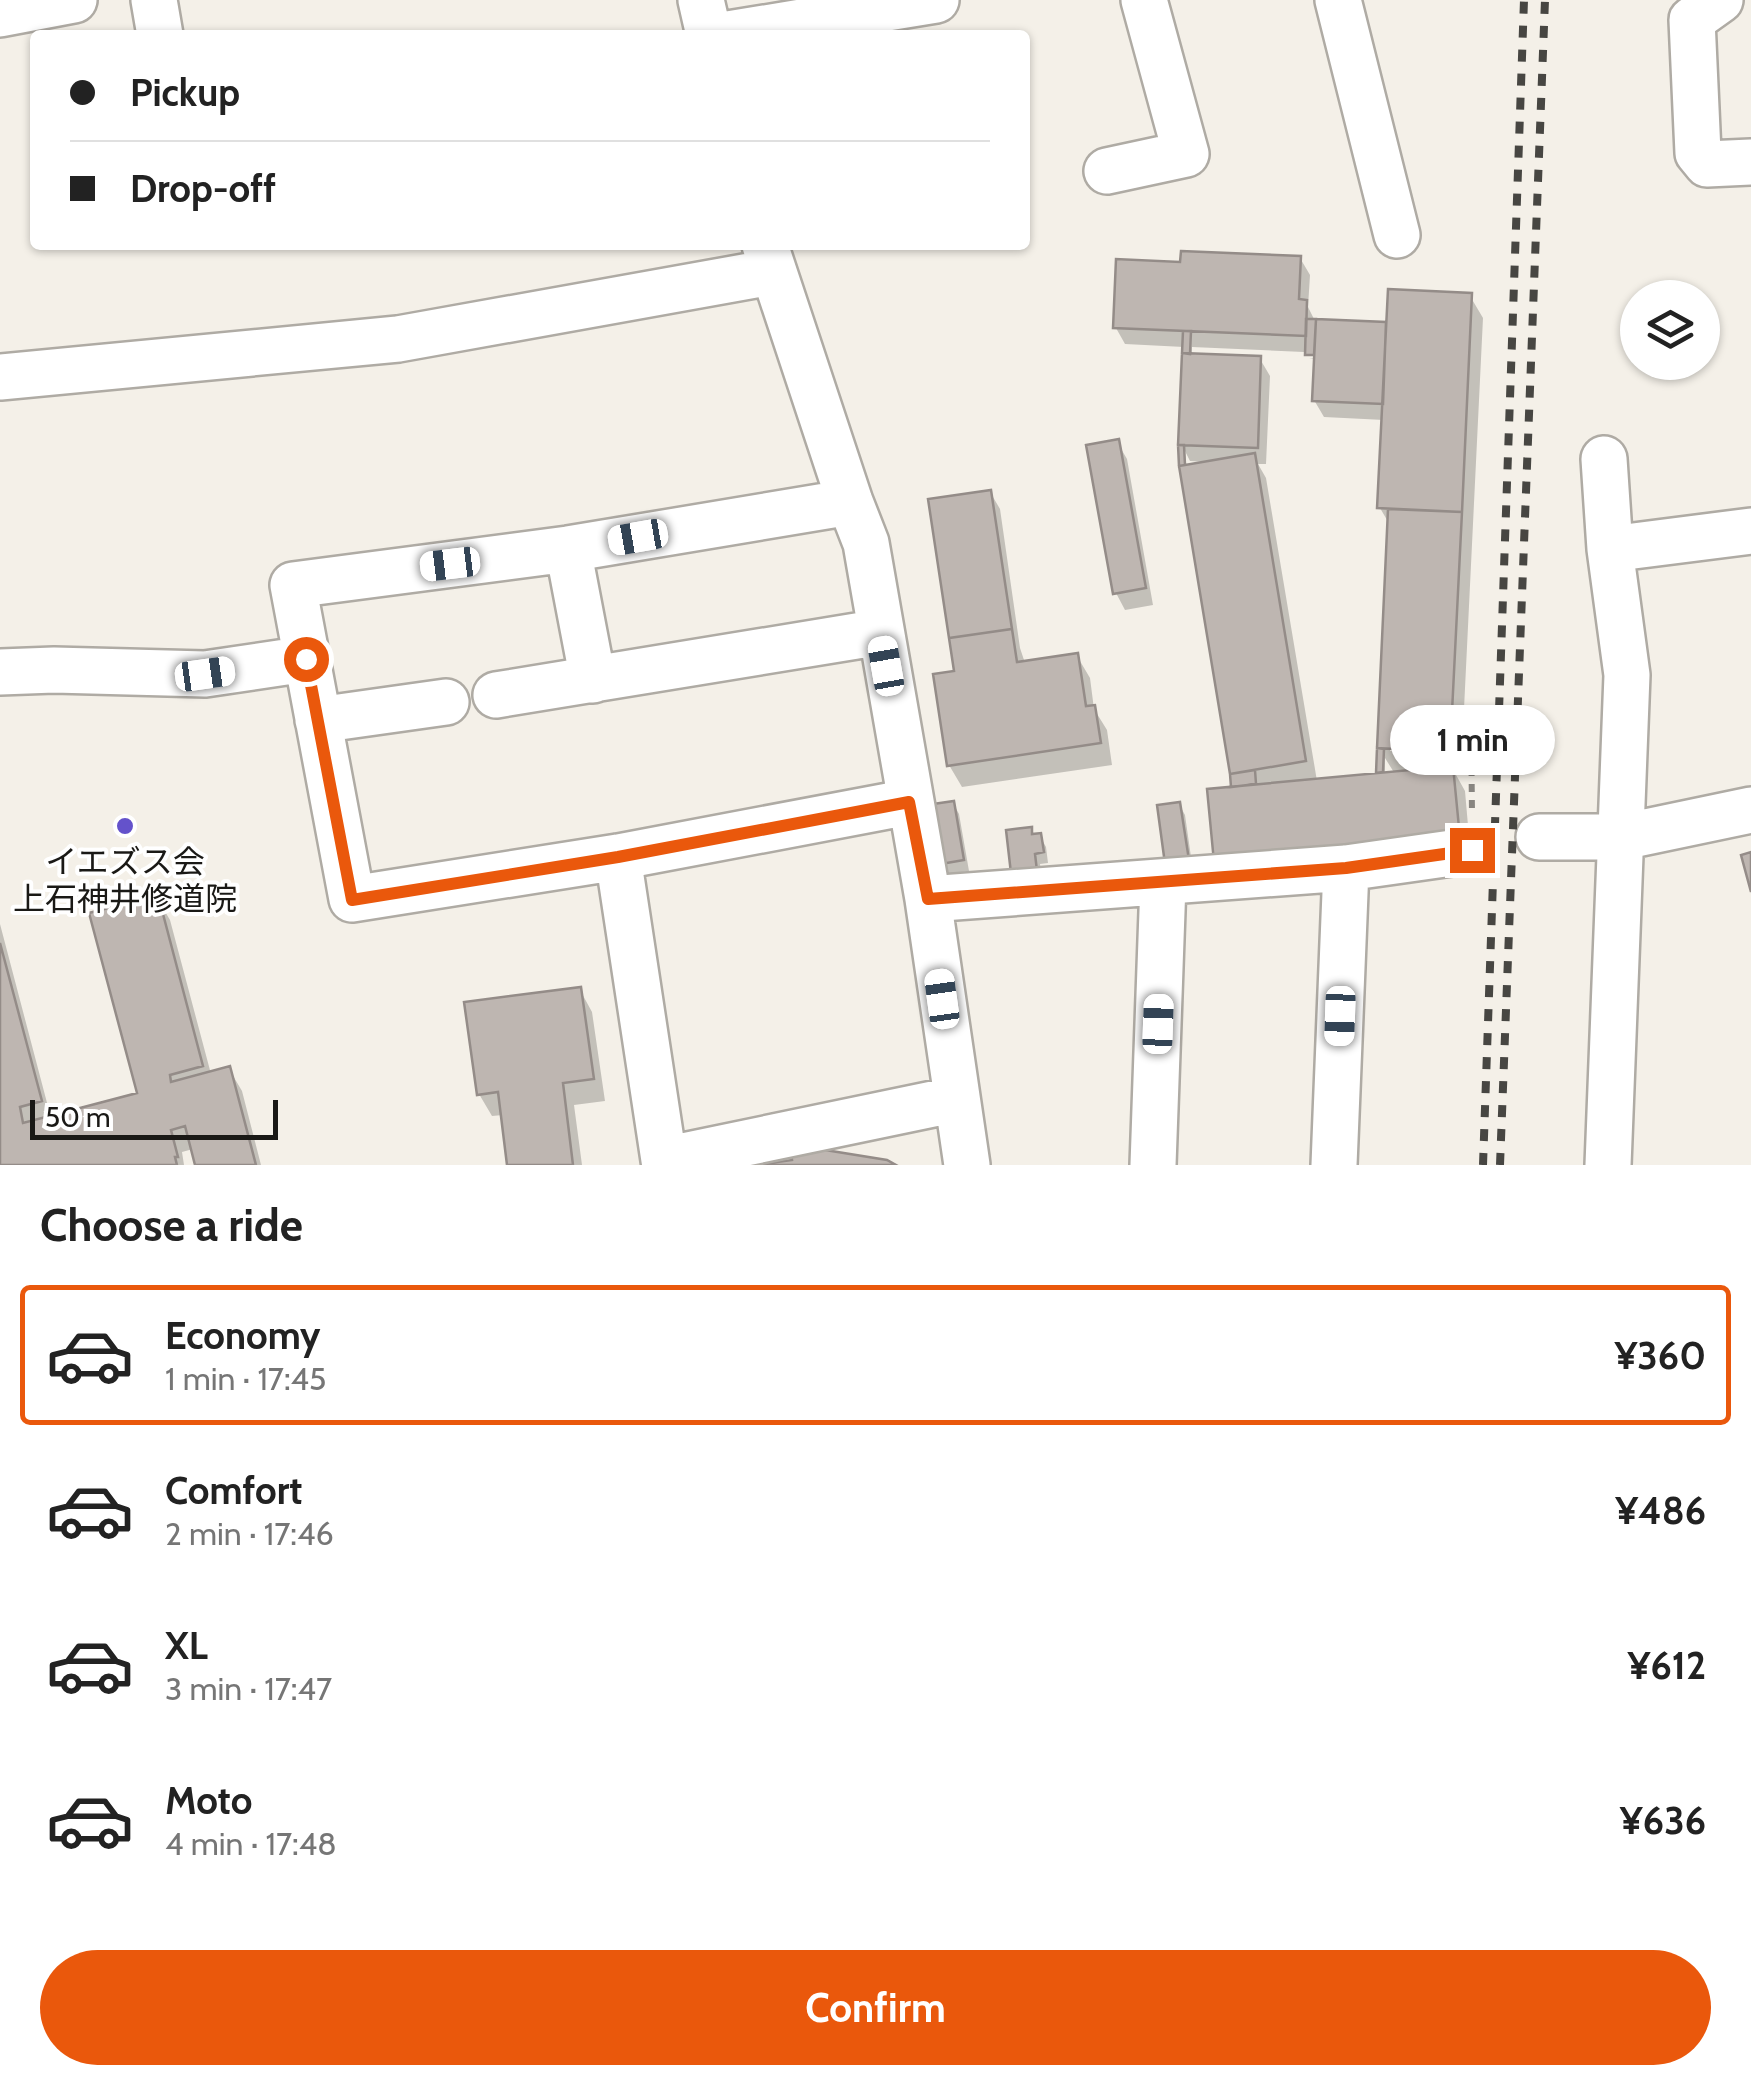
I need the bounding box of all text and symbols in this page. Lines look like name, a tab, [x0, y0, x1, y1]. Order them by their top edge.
text: Pickup	[130, 69, 240, 116]
text: Drop-off	[130, 165, 276, 212]
map controls	[1620, 280, 1720, 380]
button: layers	[1620, 280, 1720, 380]
car	[606, 517, 670, 557]
car	[418, 545, 482, 583]
car	[866, 634, 906, 698]
route start	[284, 637, 329, 682]
car	[173, 655, 237, 693]
callout: 1 min	[1390, 705, 1554, 775]
text: 1 min	[1436, 720, 1509, 759]
marker: イエズス会 上石神井修道院	[114, 815, 136, 837]
route end	[1450, 828, 1495, 873]
place label: イエズス会 上石神井修道院	[13, 842, 237, 918]
car	[923, 967, 961, 1031]
car	[1324, 985, 1356, 1047]
car	[1142, 993, 1174, 1055]
scale bar	[30, 1095, 278, 1140]
text: 50 m	[45, 1100, 111, 1134]
text: Choose a ride	[40, 1198, 303, 1252]
icon: car	[45, 1310, 135, 1400]
text: Economy	[165, 1312, 320, 1359]
text: ¥360	[1614, 1332, 1706, 1379]
text: 1 min · 17:45	[165, 1359, 326, 1398]
icon: car	[45, 1465, 135, 1555]
text: Comfort	[165, 1467, 302, 1514]
text: ¥486	[1615, 1487, 1706, 1534]
text: 2 min · 17:46	[165, 1514, 334, 1553]
icon: car	[45, 1620, 135, 1710]
text: XL	[165, 1622, 208, 1669]
text: ¥612	[1628, 1642, 1706, 1689]
text: 3 min · 17:47	[165, 1669, 332, 1708]
icon: car	[45, 1775, 135, 1865]
text: Moto	[165, 1777, 252, 1824]
text: ¥636	[1620, 1797, 1706, 1844]
text: 4 min · 17:48	[165, 1824, 337, 1863]
button: Confirm	[40, 1950, 1711, 2065]

